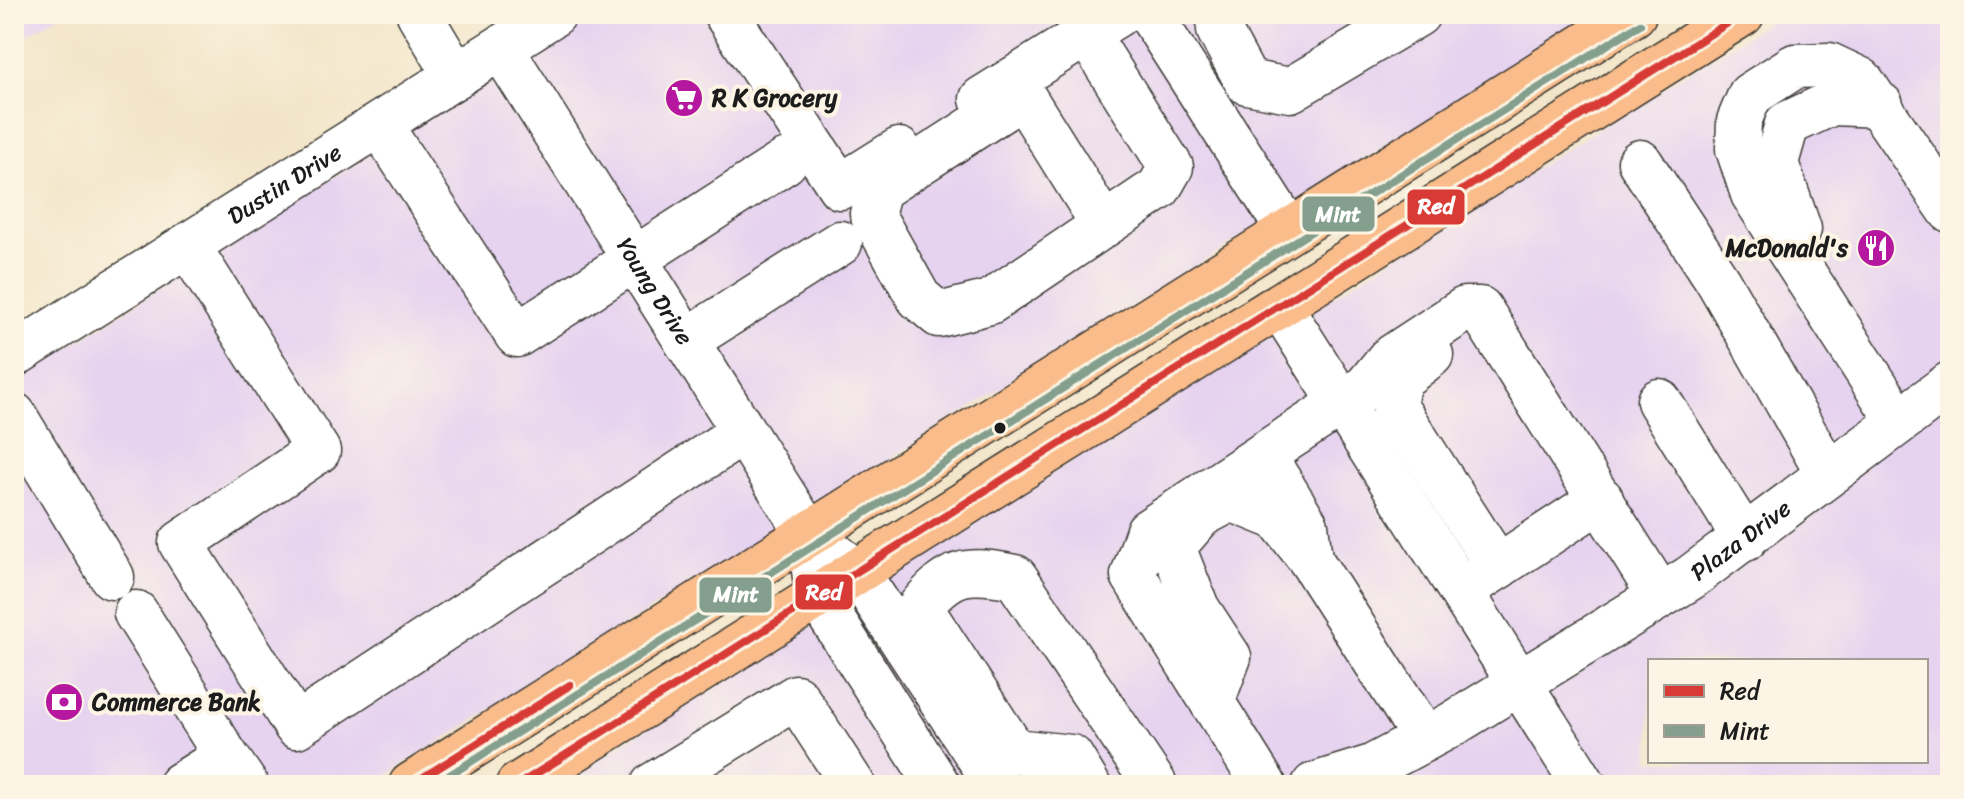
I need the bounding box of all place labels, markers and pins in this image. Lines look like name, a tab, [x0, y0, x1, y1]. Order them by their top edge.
supermarket icon: R K Grocery	[663, 77, 705, 119]
place label: R K Grocery	[711, 77, 838, 119]
place label: McDonald's	[1724, 227, 1849, 269]
restaurant icon: McDonald's	[1855, 227, 1897, 269]
unlabelled marker	[992, 420, 1008, 436]
bank icon: Commerce Bank	[43, 681, 85, 723]
place label: Commerce Bank	[91, 681, 261, 723]

